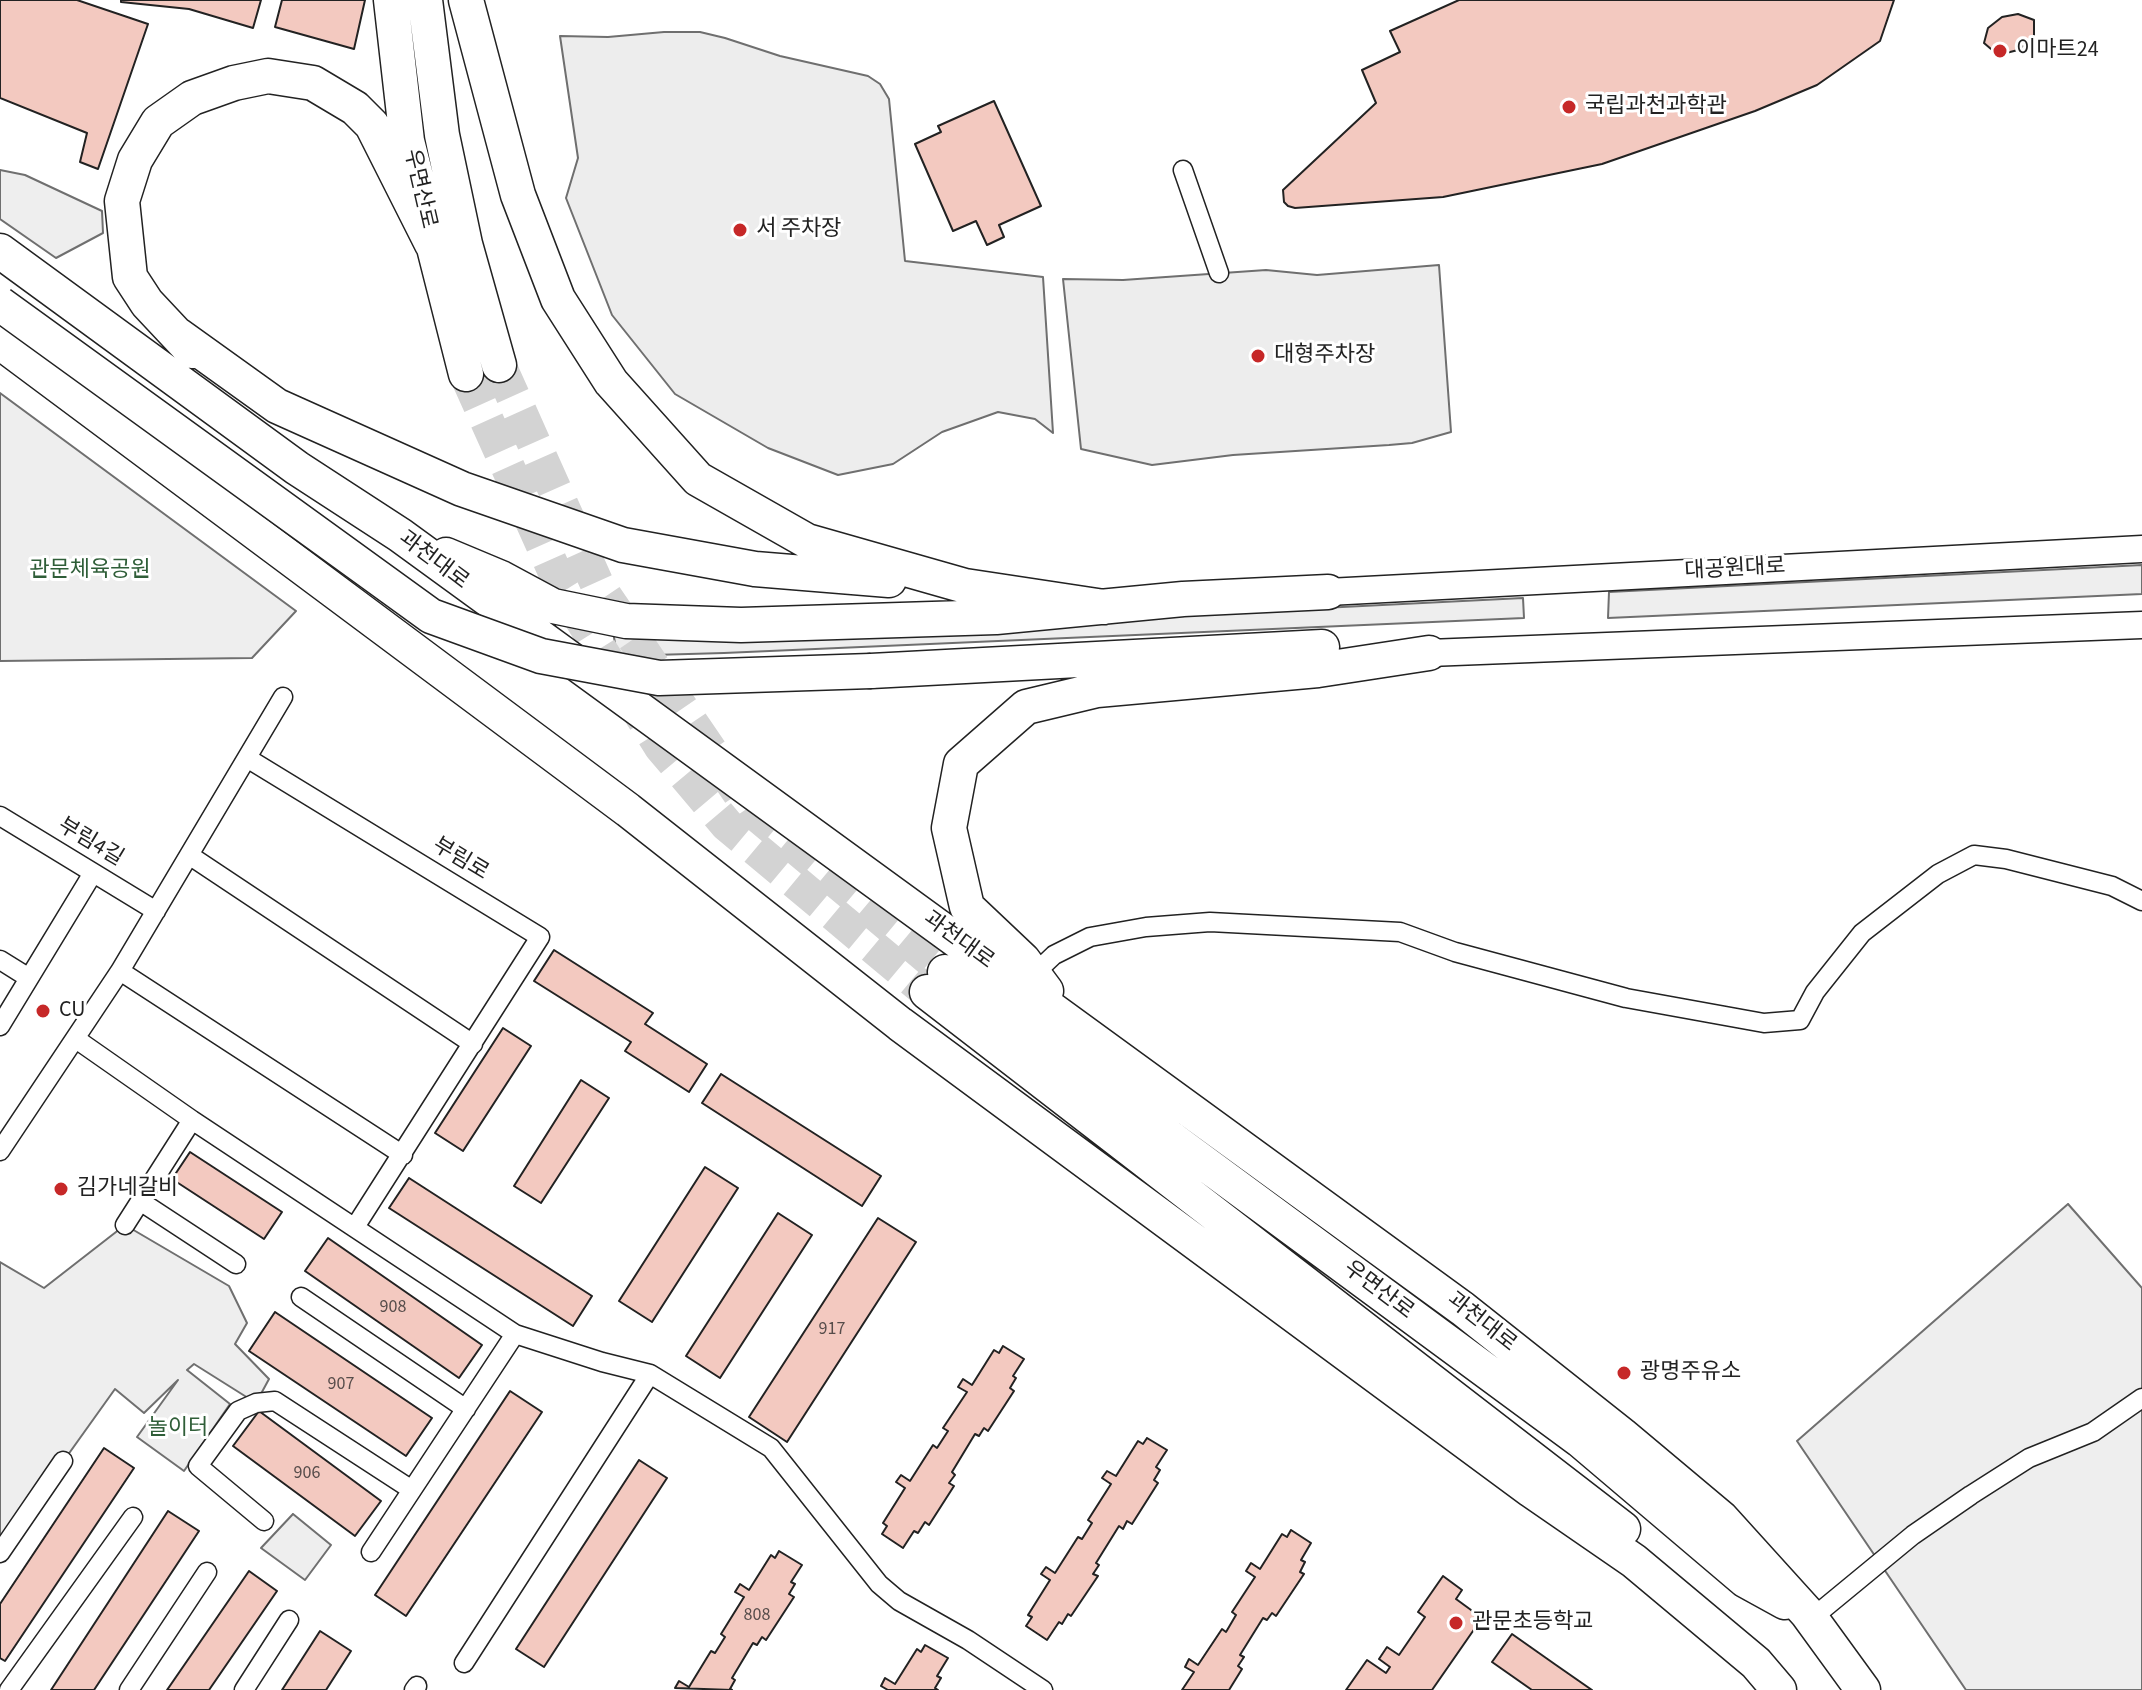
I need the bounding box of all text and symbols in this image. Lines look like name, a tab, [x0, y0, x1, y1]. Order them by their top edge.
place label: 이마트24	[2016, 38, 2099, 64]
marker: 이마트24	[1991, 42, 2009, 60]
place label: 국립과천과학관	[1585, 94, 1727, 120]
marker: 국립과천과학관	[1560, 98, 1578, 116]
street label: 우면산로	[397, 147, 441, 231]
place label: 서 주차장	[756, 217, 841, 243]
marker: 서 주차장	[731, 221, 749, 239]
place label: 대형주차장	[1274, 343, 1375, 369]
marker: 대형주차장	[1249, 347, 1267, 365]
street label: 과천대로	[393, 526, 473, 596]
street label: 대공원대로	[1684, 554, 1786, 586]
park label: 관문체육공원	[29, 558, 151, 584]
street label: 부림4길	[52, 813, 128, 873]
street label: 부림로	[427, 833, 493, 887]
street label: 과천대로	[917, 907, 999, 975]
place label: CU	[59, 998, 85, 1024]
marker: CU	[34, 1002, 52, 1020]
place label: 김가네갈비	[77, 1176, 178, 1202]
marker: 김가네갈비	[52, 1180, 70, 1198]
street label: 우면산로	[1338, 1256, 1418, 1326]
street label: 과천대로	[1441, 1288, 1521, 1358]
house number: 908	[380, 1297, 406, 1319]
house number: 917	[819, 1319, 845, 1341]
place label: 광명주유소	[1640, 1360, 1741, 1386]
marker: 광명주유소	[1615, 1364, 1633, 1382]
house number: 907	[328, 1374, 354, 1396]
park label: 놀이터	[148, 1416, 208, 1442]
house number: 906	[294, 1463, 320, 1485]
house number: 808	[744, 1605, 770, 1627]
place label: 관문초등학교	[1472, 1610, 1593, 1636]
marker: 관문초등학교	[1447, 1614, 1465, 1632]

